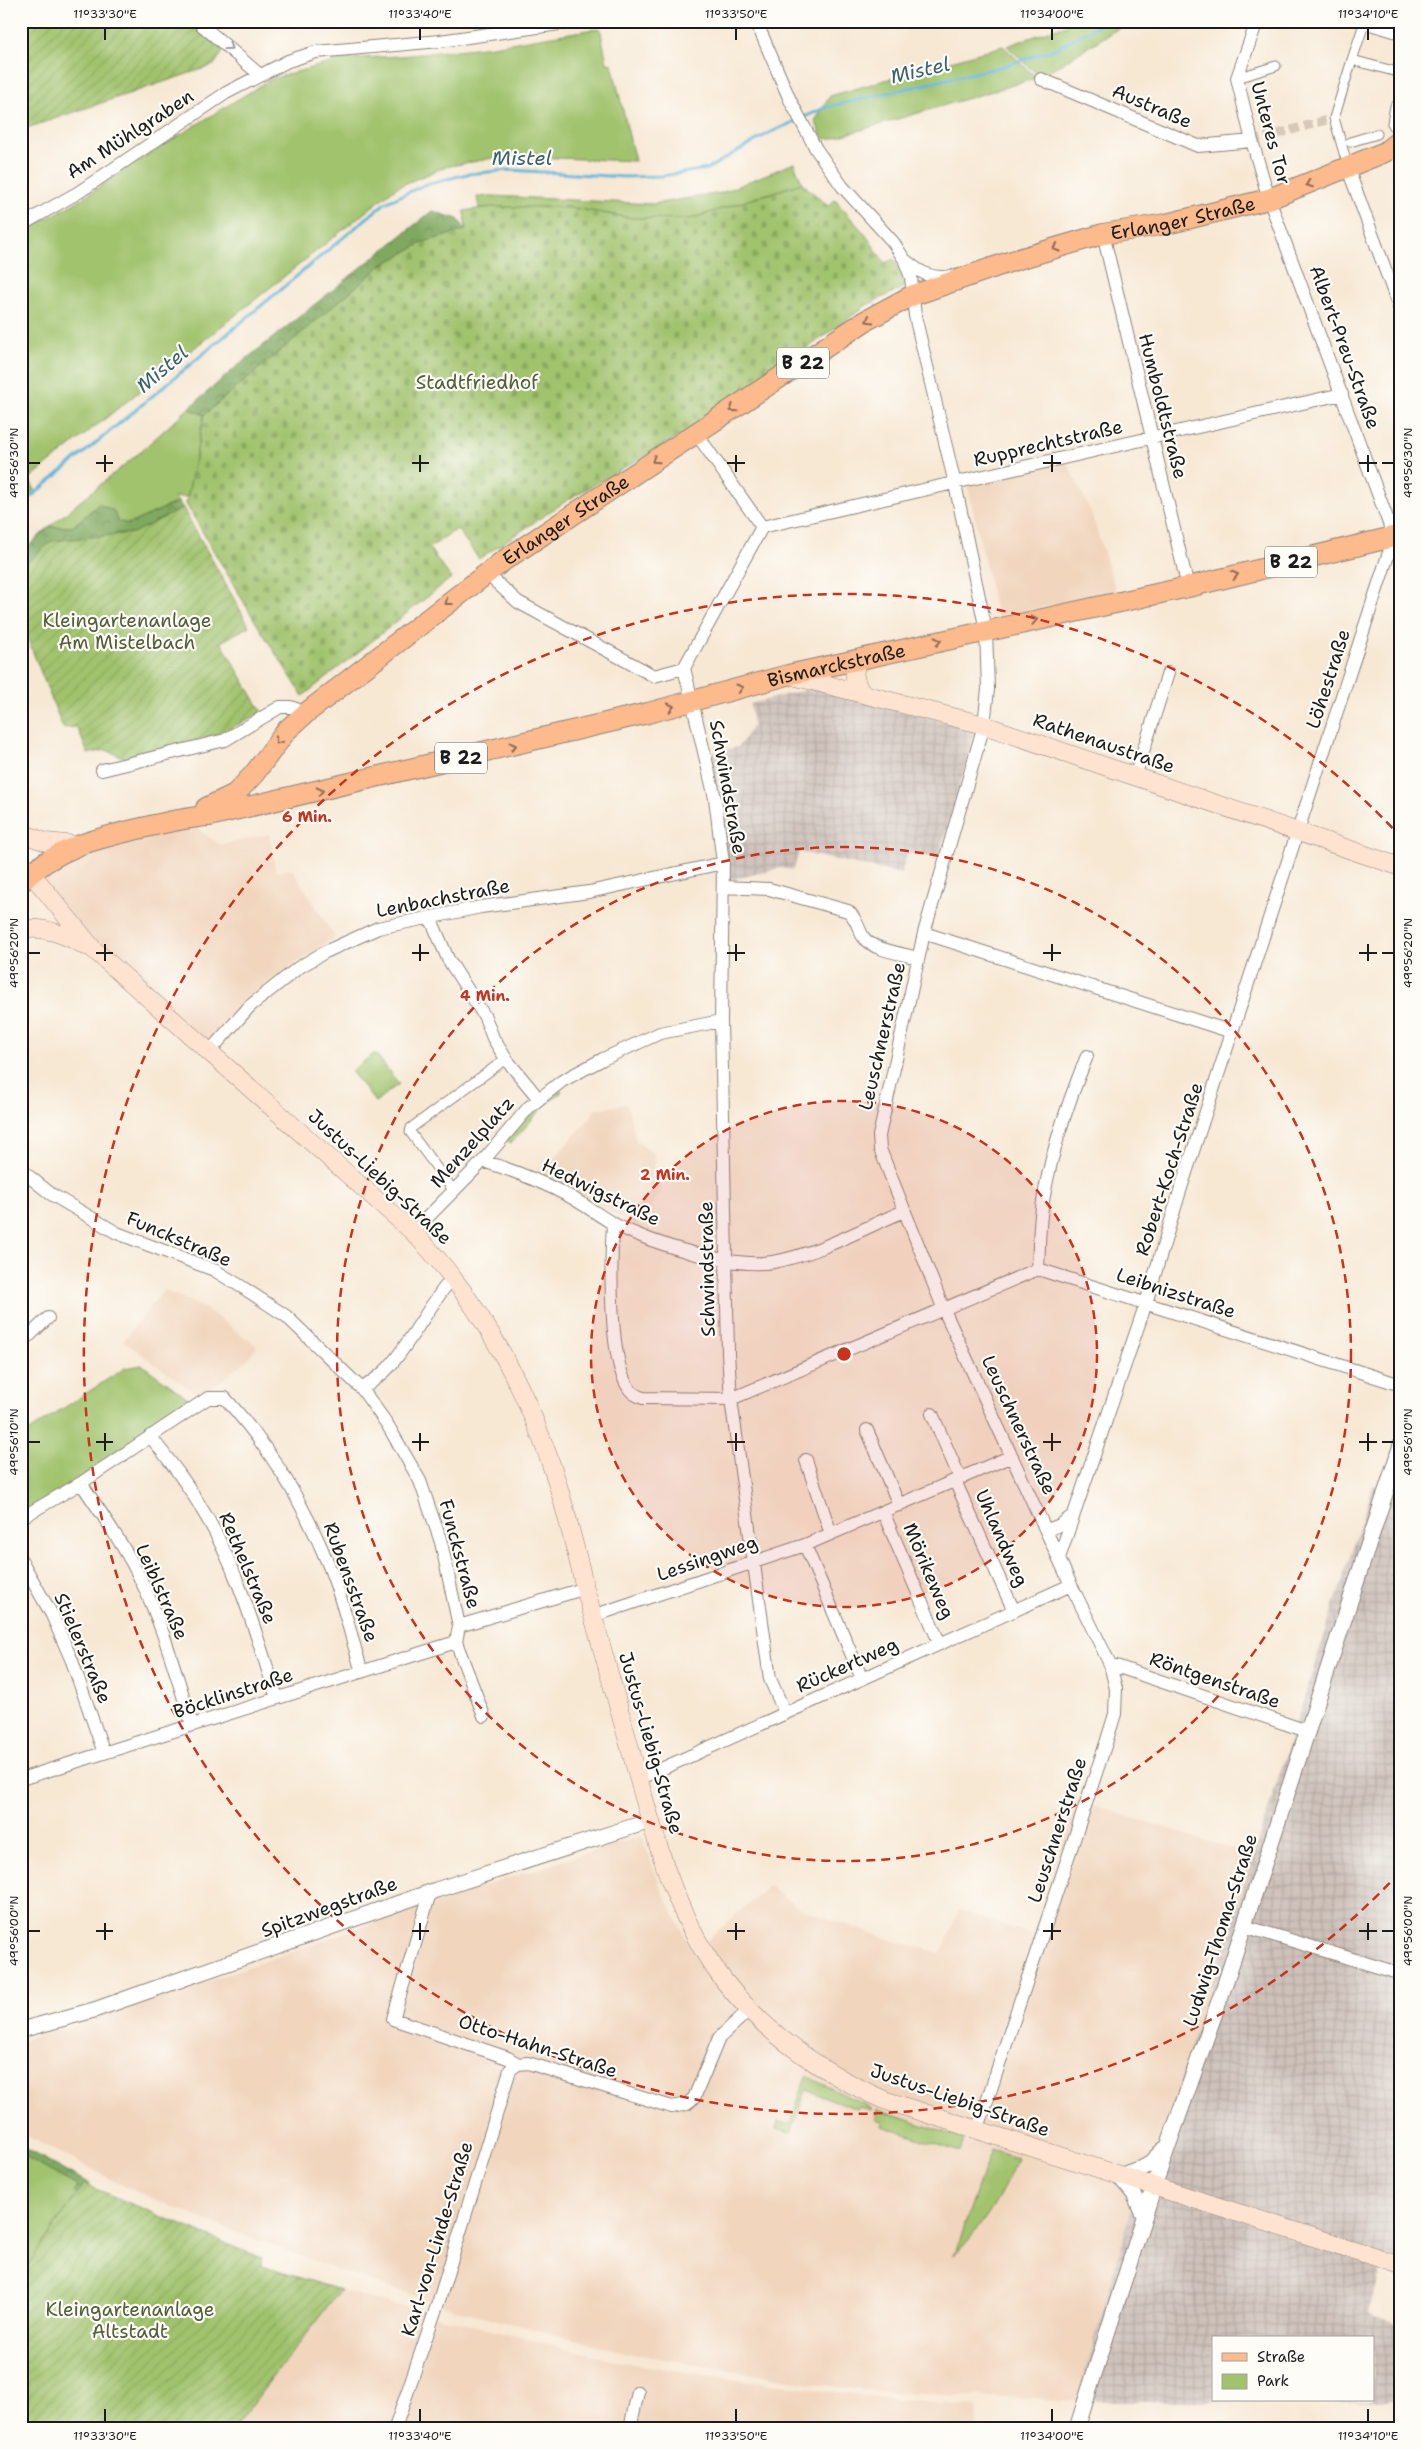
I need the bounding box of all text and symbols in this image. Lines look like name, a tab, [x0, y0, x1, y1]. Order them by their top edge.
text: 11°33'30"E	[73, 6, 137, 22]
text: 11°33'40"E	[388, 6, 452, 22]
text: 11°33'50"E	[705, 6, 767, 22]
text: 11°34'00"E	[1020, 6, 1084, 22]
text: 11°34'10"E	[1338, 6, 1398, 22]
one-way arrow	[223, 42, 232, 50]
water label: Mistel	[888, 51, 952, 89]
street label: Austraße	[1108, 78, 1196, 134]
street label: Unteres Tor	[1245, 78, 1297, 188]
street label: Am Mühlgraben	[62, 84, 198, 184]
water label: Mistel	[492, 145, 552, 171]
one-way arrow	[1305, 178, 1314, 188]
street label: Erlanger Straße	[1109, 190, 1258, 245]
one-way arrow	[1052, 242, 1061, 252]
street label: Albert-Preu-Straße	[1304, 262, 1386, 432]
one-way arrow	[865, 313, 874, 323]
street label: Humboldtstraße	[1133, 331, 1193, 481]
water label: Mistel	[131, 340, 193, 398]
road number: B 22	[777, 348, 829, 378]
park label: Stadtfriedhof	[416, 370, 539, 395]
one-way arrow	[729, 403, 739, 412]
street label: Rupprechtstraße	[971, 414, 1125, 472]
text: 49°56'30"N	[6, 428, 22, 498]
text: 49°56'30"N	[1400, 428, 1416, 498]
one-way arrow	[652, 454, 661, 463]
street label: Erlanger Straße	[497, 468, 634, 571]
road number: B 22	[1265, 546, 1317, 578]
one-way arrow	[1231, 570, 1240, 581]
one-way arrow	[445, 597, 454, 605]
park label: Kleingartenanlage Am Mistelbach	[43, 608, 211, 655]
one-way arrow	[1030, 615, 1038, 626]
street label: Löhestraße	[1300, 626, 1356, 732]
one-way arrow	[934, 636, 943, 647]
street label: Bismarckstraße	[764, 637, 908, 693]
one-way arrow	[736, 684, 744, 694]
one-way arrow	[666, 703, 674, 713]
street label: Rathenaustraße	[1030, 707, 1178, 779]
street label: Schwindstraße	[704, 718, 752, 856]
one-way arrow	[276, 735, 284, 744]
one-way arrow	[508, 741, 517, 752]
road number: B 22	[435, 742, 487, 774]
one-way arrow	[316, 786, 325, 796]
text: 6 Min.	[282, 807, 332, 827]
street label: Lenbachstraße	[374, 873, 512, 923]
text: 49°56'20"N	[6, 918, 22, 988]
text: 49°56'20"N	[1400, 918, 1416, 988]
street label: Leuschnerstraße	[853, 959, 911, 1113]
text: 4 Min.	[460, 986, 510, 1006]
street label: Robert-Koch-Straße	[1129, 1079, 1209, 1259]
street label: Menzelplatz	[424, 1091, 520, 1193]
street label: Justus-Liebig-Straße	[303, 1104, 457, 1250]
street label: Hedwigstraße	[538, 1152, 664, 1232]
text: 2 Min.	[640, 1165, 690, 1185]
street label: Schwindstraße	[693, 1201, 721, 1337]
street label: Funckstraße	[123, 1206, 235, 1272]
street label: Leibnizstraße	[1113, 1262, 1239, 1324]
centre of rings	[835, 1345, 853, 1363]
street label: Leuschnerstraße	[976, 1351, 1062, 1499]
text: 49°56'10"N	[6, 1408, 22, 1476]
text: 49°56'10"N	[1400, 1408, 1416, 1476]
street label: Uhlandweg	[969, 1486, 1035, 1590]
street label: Funckstraße	[433, 1497, 487, 1611]
street label: Rethelstraße	[213, 1508, 283, 1628]
street label: Rubensstraße	[318, 1519, 384, 1645]
street label: Mörikeweg	[898, 1519, 960, 1623]
street label: Lessingweg	[653, 1529, 761, 1587]
street label: Leiblstraße	[130, 1540, 194, 1644]
street label: Stielerstraße	[48, 1589, 118, 1707]
street label: Rückertweg	[792, 1631, 902, 1699]
street label: Röntgenstraße	[1146, 1646, 1284, 1714]
street label: Justus-Liebig-Straße	[613, 1649, 689, 1837]
street label: Böcklinstraße	[170, 1662, 296, 1724]
street label: Leuschnerstraße	[1022, 1754, 1092, 1906]
street label: Ludwig-Thoma-Straße	[1177, 1830, 1263, 2030]
street label: Spitzwegstraße	[257, 1871, 401, 1943]
text: 49°56'00"N	[6, 1896, 22, 1966]
text: 49°56'00"N	[1400, 1896, 1416, 1966]
street label: Otto-Hahn-Straße	[455, 2009, 621, 2083]
street label: Justus-Liebig-Straße	[867, 2058, 1053, 2142]
street label: Karl-von-Linde-Straße	[395, 2138, 479, 2340]
park label: Kleingartenanlage Altstadt	[46, 2297, 214, 2344]
legend	[1212, 2336, 1374, 2402]
text: Straße	[1257, 2347, 1305, 2367]
text: Park	[1257, 2371, 1289, 2391]
text: 11°33'30"E	[73, 2428, 137, 2444]
text: 11°33'40"E	[388, 2428, 452, 2444]
text: 11°33'50"E	[705, 2428, 767, 2444]
text: 11°34'00"E	[1020, 2428, 1084, 2444]
text: 11°34'10"E	[1338, 2428, 1398, 2444]

